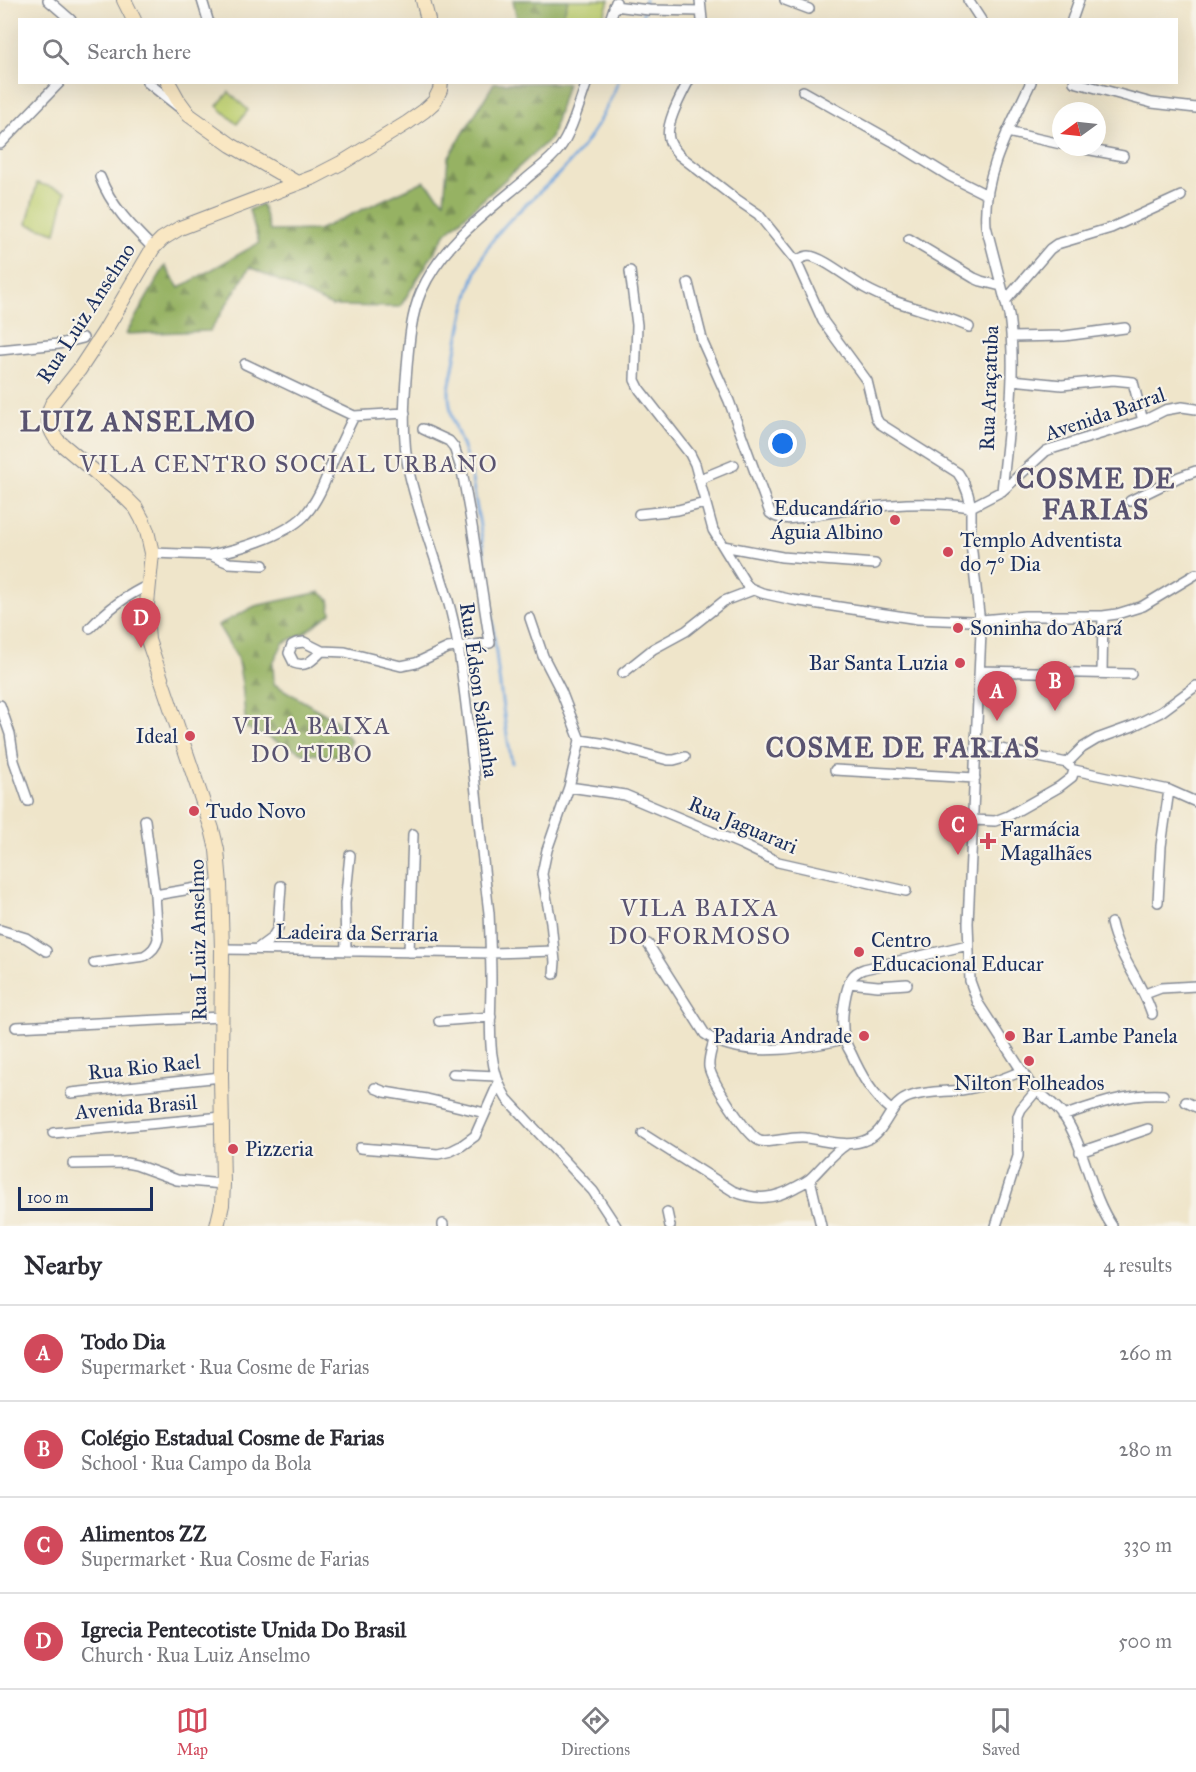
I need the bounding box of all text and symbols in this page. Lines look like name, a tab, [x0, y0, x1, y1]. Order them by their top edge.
search box	[18, 18, 1178, 84]
icon: search	[39, 35, 72, 68]
text: Search here	[87, 38, 191, 65]
north arrow	[1052, 102, 1106, 156]
street label: Rua Luiz Anselmo	[31, 238, 141, 388]
street label: Rua Araçatuba	[974, 325, 1004, 451]
street label: Avenida Barral	[1040, 381, 1169, 447]
district label: LUIZ ANSELMO	[20, 405, 256, 438]
your location	[768, 429, 797, 458]
district label: VILA CENTRO SOCIAL URBANO	[79, 449, 498, 479]
district label: COSME DE FARIAS	[1016, 462, 1176, 526]
place label: Educandário Águia Albino	[770, 495, 883, 545]
marker: Educandário Águia Albino	[888, 513, 902, 527]
place label: Templo Adventista do 7º Dia	[960, 527, 1122, 577]
marker: Templo Adventista do 7º Dia	[941, 545, 955, 559]
pin: D	[122, 598, 160, 648]
street label: Rua Édson Saldanha	[454, 600, 505, 780]
place label: Soninha do Abará	[970, 615, 1122, 641]
marker: Soninha do Abará	[951, 621, 965, 635]
place label: Bar Santa Luzia	[809, 650, 948, 676]
marker: Bar Santa Luzia	[953, 656, 967, 670]
pin: B	[1036, 662, 1074, 711]
pin: A	[978, 672, 1016, 721]
district label: VILA BAIXA DO TUBO	[232, 711, 391, 769]
place label: Ideal	[136, 723, 178, 749]
marker: Ideal	[183, 729, 197, 743]
district label: COSME DE FARIAS	[766, 731, 1040, 764]
street label: Rua Jaguarari	[684, 790, 802, 860]
place label: Tudo Novo	[206, 798, 306, 824]
marker: Tudo Novo	[187, 804, 201, 818]
pin: C	[938, 806, 978, 855]
place label: Farmácia Magalhães	[1000, 816, 1092, 866]
marker: Farmácia Magalhães	[981, 834, 995, 848]
street label: Rua Luiz Anselmo	[184, 859, 212, 1021]
district label: VILA BAIXA DO FORMOSO	[609, 893, 791, 951]
street label: Ladeira da Serraria	[275, 919, 439, 947]
place label: Centro Educacional Educar	[871, 927, 1044, 977]
marker: Centro Educacional Educar	[852, 945, 866, 959]
place label: Padaria Andrade	[713, 1023, 852, 1049]
place label: Bar Lambe Panela	[1022, 1023, 1178, 1049]
marker: Padaria Andrade	[857, 1029, 871, 1043]
marker: Bar Lambe Panela	[1003, 1029, 1017, 1043]
street label: Rua Rio Rael	[86, 1048, 202, 1086]
marker: Nilton Folheados	[1022, 1054, 1036, 1068]
place label: Nilton Folheados	[954, 1070, 1104, 1096]
street label: Avenida Brasil	[73, 1089, 198, 1125]
place label: Pizzeria	[245, 1136, 314, 1162]
marker: Pizzeria	[226, 1142, 240, 1156]
scale bar	[18, 1184, 153, 1212]
text: 100 m	[27, 1188, 69, 1207]
text: Nearby	[24, 1249, 102, 1281]
text: 4 results	[1103, 1253, 1172, 1277]
text: Todo Dia	[81, 1328, 165, 1355]
text: A	[37, 1341, 50, 1365]
text: 260 m	[1119, 1341, 1172, 1365]
text: Supermarket · Rua Cosme de Farias	[81, 1355, 369, 1379]
text: Colégio Estadual Cosme de Farias	[81, 1424, 384, 1451]
text: B	[37, 1437, 50, 1461]
text: 280 m	[1119, 1437, 1172, 1461]
text: School · Rua Campo da Bola	[81, 1451, 312, 1475]
text: Alimentos ZZ	[81, 1520, 206, 1547]
text: C	[37, 1533, 50, 1557]
text: 330 m	[1123, 1533, 1172, 1557]
text: Supermarket · Rua Cosme de Farias	[81, 1547, 369, 1571]
text: Igrecia Pentecotiste Unida Do Brasil	[81, 1616, 406, 1643]
text: D	[36, 1629, 51, 1653]
text: 500 m	[1118, 1629, 1172, 1653]
text: Church · Rua Luiz Anselmo	[81, 1643, 310, 1667]
tab: Map	[176, 1704, 209, 1759]
tab: Directions	[561, 1704, 630, 1759]
tab: Saved	[982, 1704, 1020, 1759]

